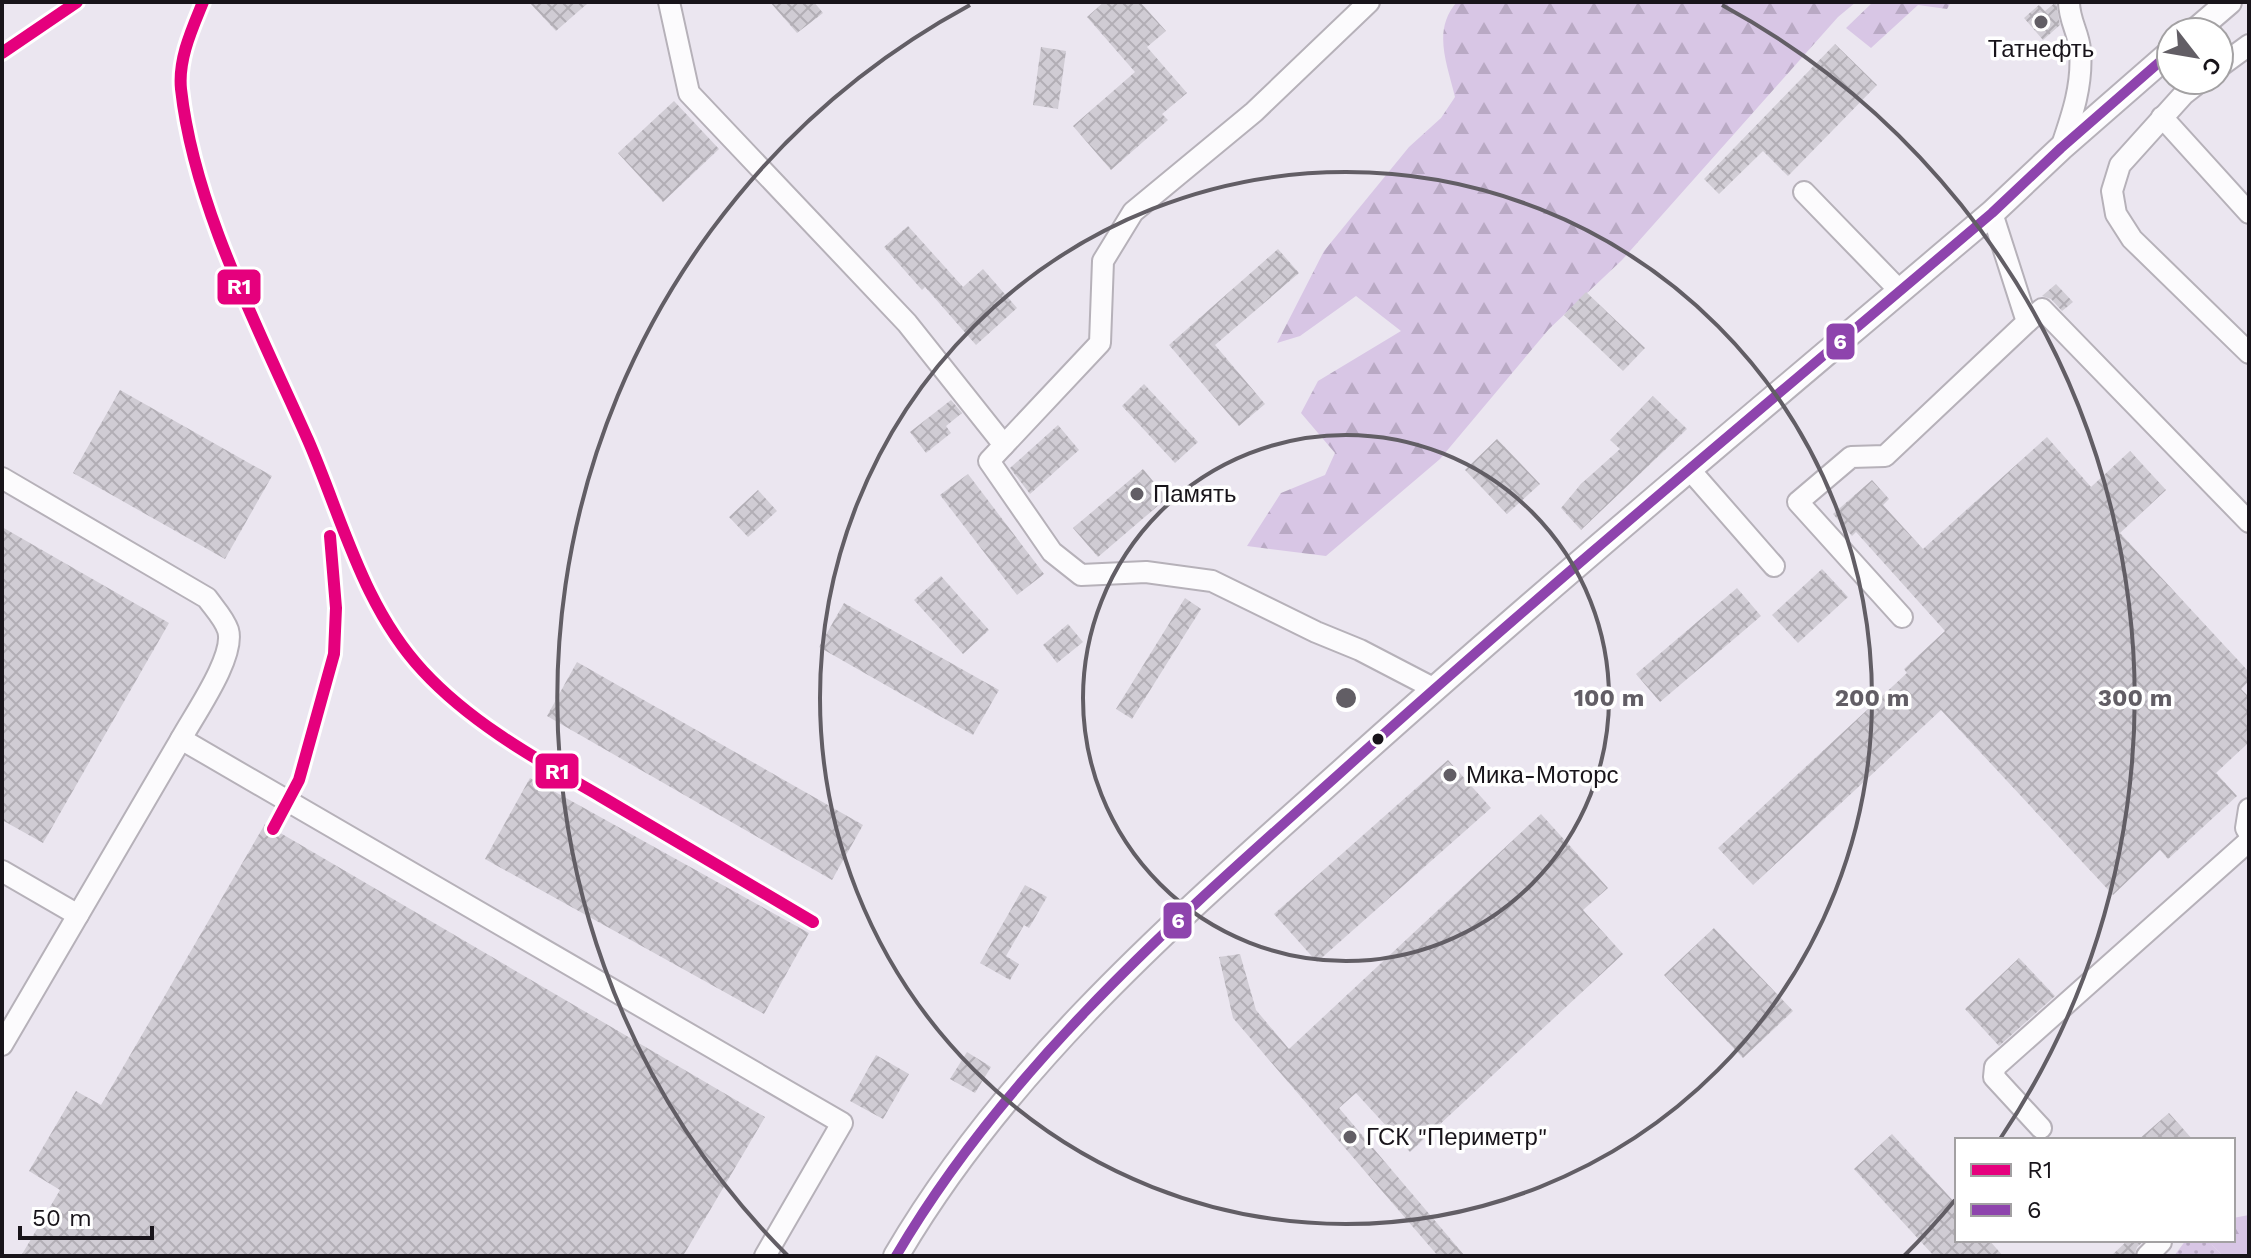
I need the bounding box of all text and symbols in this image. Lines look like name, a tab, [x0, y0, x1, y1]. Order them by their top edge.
marker: Татнефть	[2032, 13, 2050, 31]
north arrow	[2155, 16, 2235, 96]
place label: Татнефть	[1988, 35, 2094, 63]
text: С	[2197, 53, 2227, 79]
line badge: R1	[216, 268, 262, 306]
text: R1	[227, 274, 251, 299]
line badge: 6	[1825, 322, 1856, 361]
text: 6	[1833, 329, 1847, 354]
place label: Память	[1153, 480, 1237, 508]
marker: Память	[1128, 485, 1146, 503]
centre of rings	[1332, 684, 1360, 712]
text: 100 m	[1574, 684, 1644, 712]
text: 200 m	[1835, 684, 1909, 712]
text: 300 m	[2098, 684, 2172, 712]
unlabelled marker	[1370, 731, 1386, 747]
line badge: R1	[534, 752, 580, 790]
text: R1	[545, 759, 569, 784]
place label: Мика-Моторс	[1466, 761, 1619, 789]
marker: Мика-Моторс	[1441, 766, 1459, 784]
line badge: 6	[1162, 901, 1193, 940]
text: 6	[1171, 908, 1185, 933]
place label: ГСК "Периметр"	[1366, 1123, 1548, 1151]
marker: ГСК "Периметр"	[1341, 1128, 1359, 1146]
legend	[1955, 1138, 2235, 1242]
text: R1	[2027, 1156, 2052, 1184]
scale bar	[20, 1190, 152, 1240]
text: 6	[2027, 1196, 2042, 1224]
text: 50 m	[32, 1204, 92, 1232]

